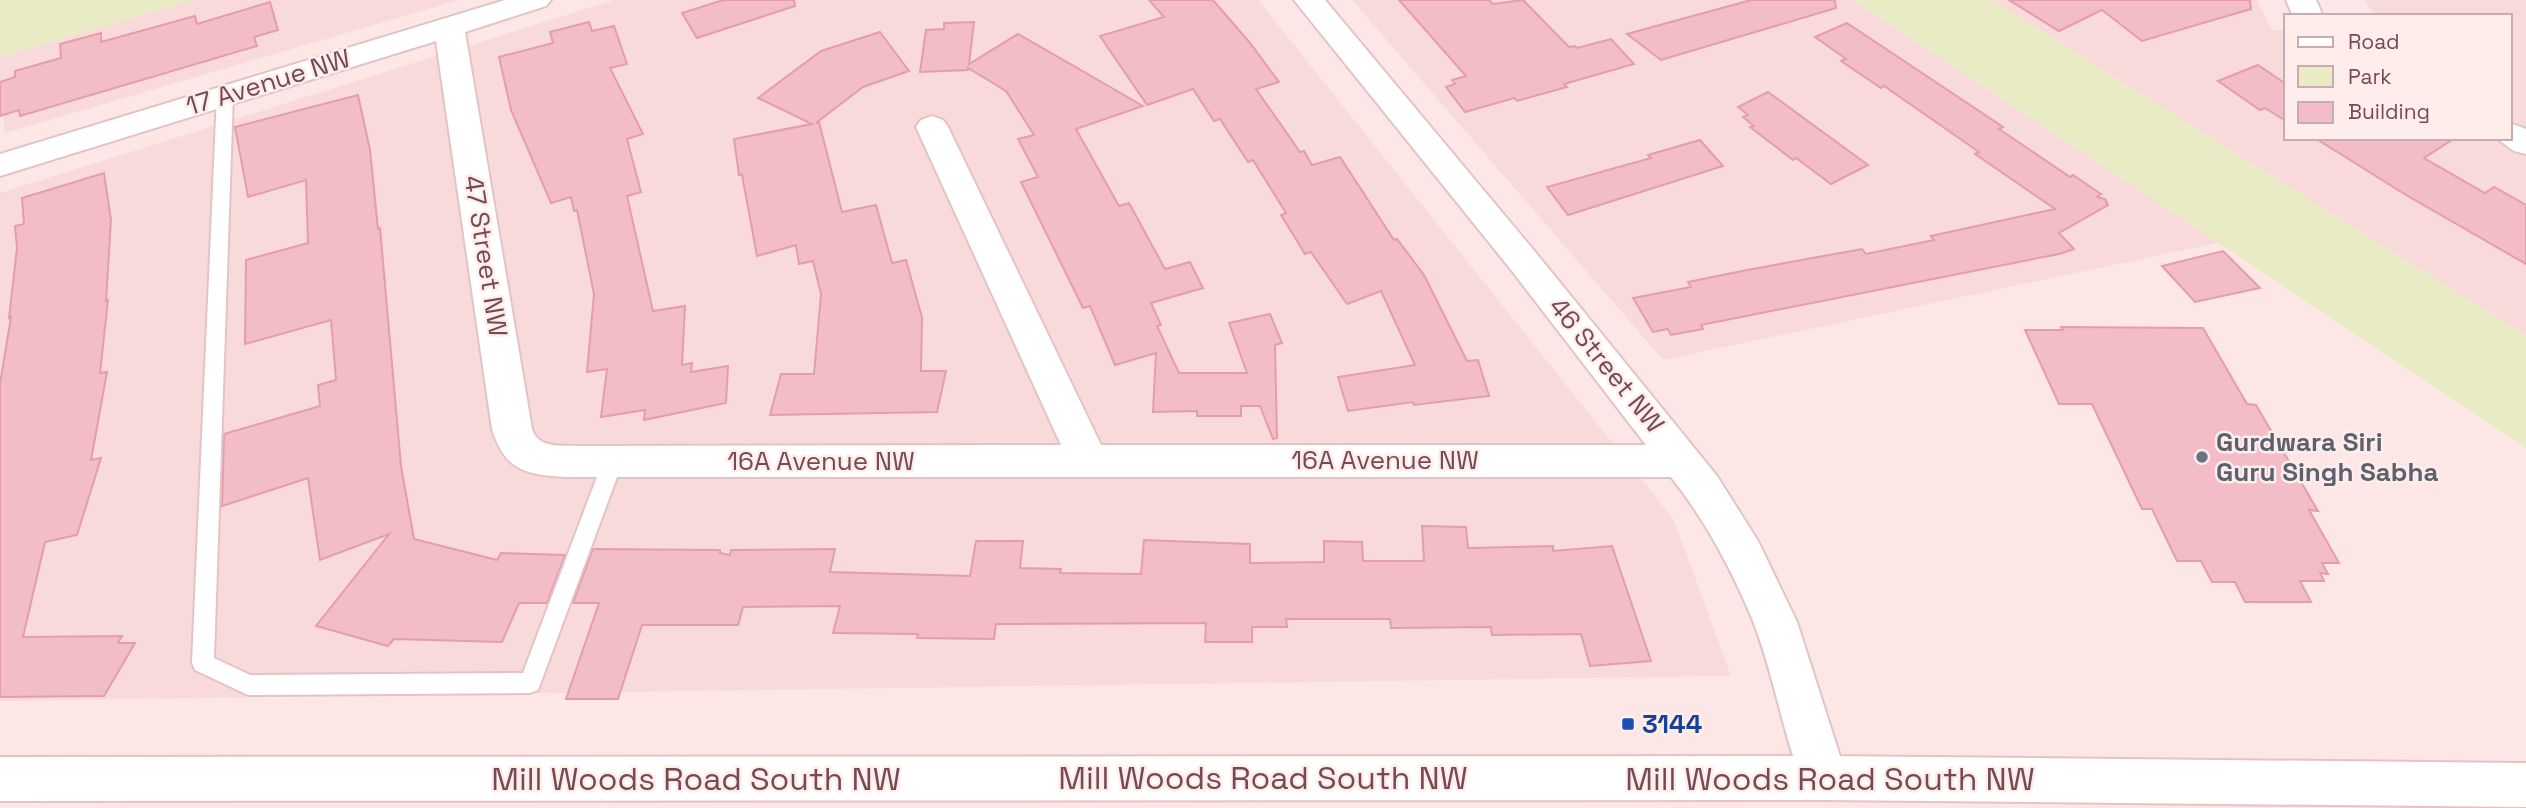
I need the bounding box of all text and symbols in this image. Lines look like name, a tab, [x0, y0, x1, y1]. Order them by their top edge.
legend	[2284, 14, 2512, 140]
text: Road	[2348, 28, 2400, 55]
street label: 17 Avenue NW	[182, 41, 354, 123]
text: Park	[2348, 63, 2392, 90]
text: Building	[2348, 98, 2430, 125]
street label: 47 Street NW	[456, 173, 516, 339]
street label: 46 Street NW	[1542, 290, 1672, 440]
place label: Gurdwara Siri Guru Singh Sabha	[2216, 425, 2438, 489]
street label: 16A Avenue NW	[1291, 443, 1479, 477]
street label: 16A Avenue NW	[727, 444, 915, 478]
marker: Gurdwara Siri Guru Singh Sabha	[2194, 449, 2210, 465]
place label: 3144	[1642, 707, 1702, 741]
marker: 3144	[1620, 716, 1636, 732]
street label: Mill Woods Road South NW	[1058, 758, 1468, 798]
street label: Mill Woods Road South NW	[491, 759, 901, 799]
street label: Mill Woods Road South NW	[1625, 759, 2035, 799]

